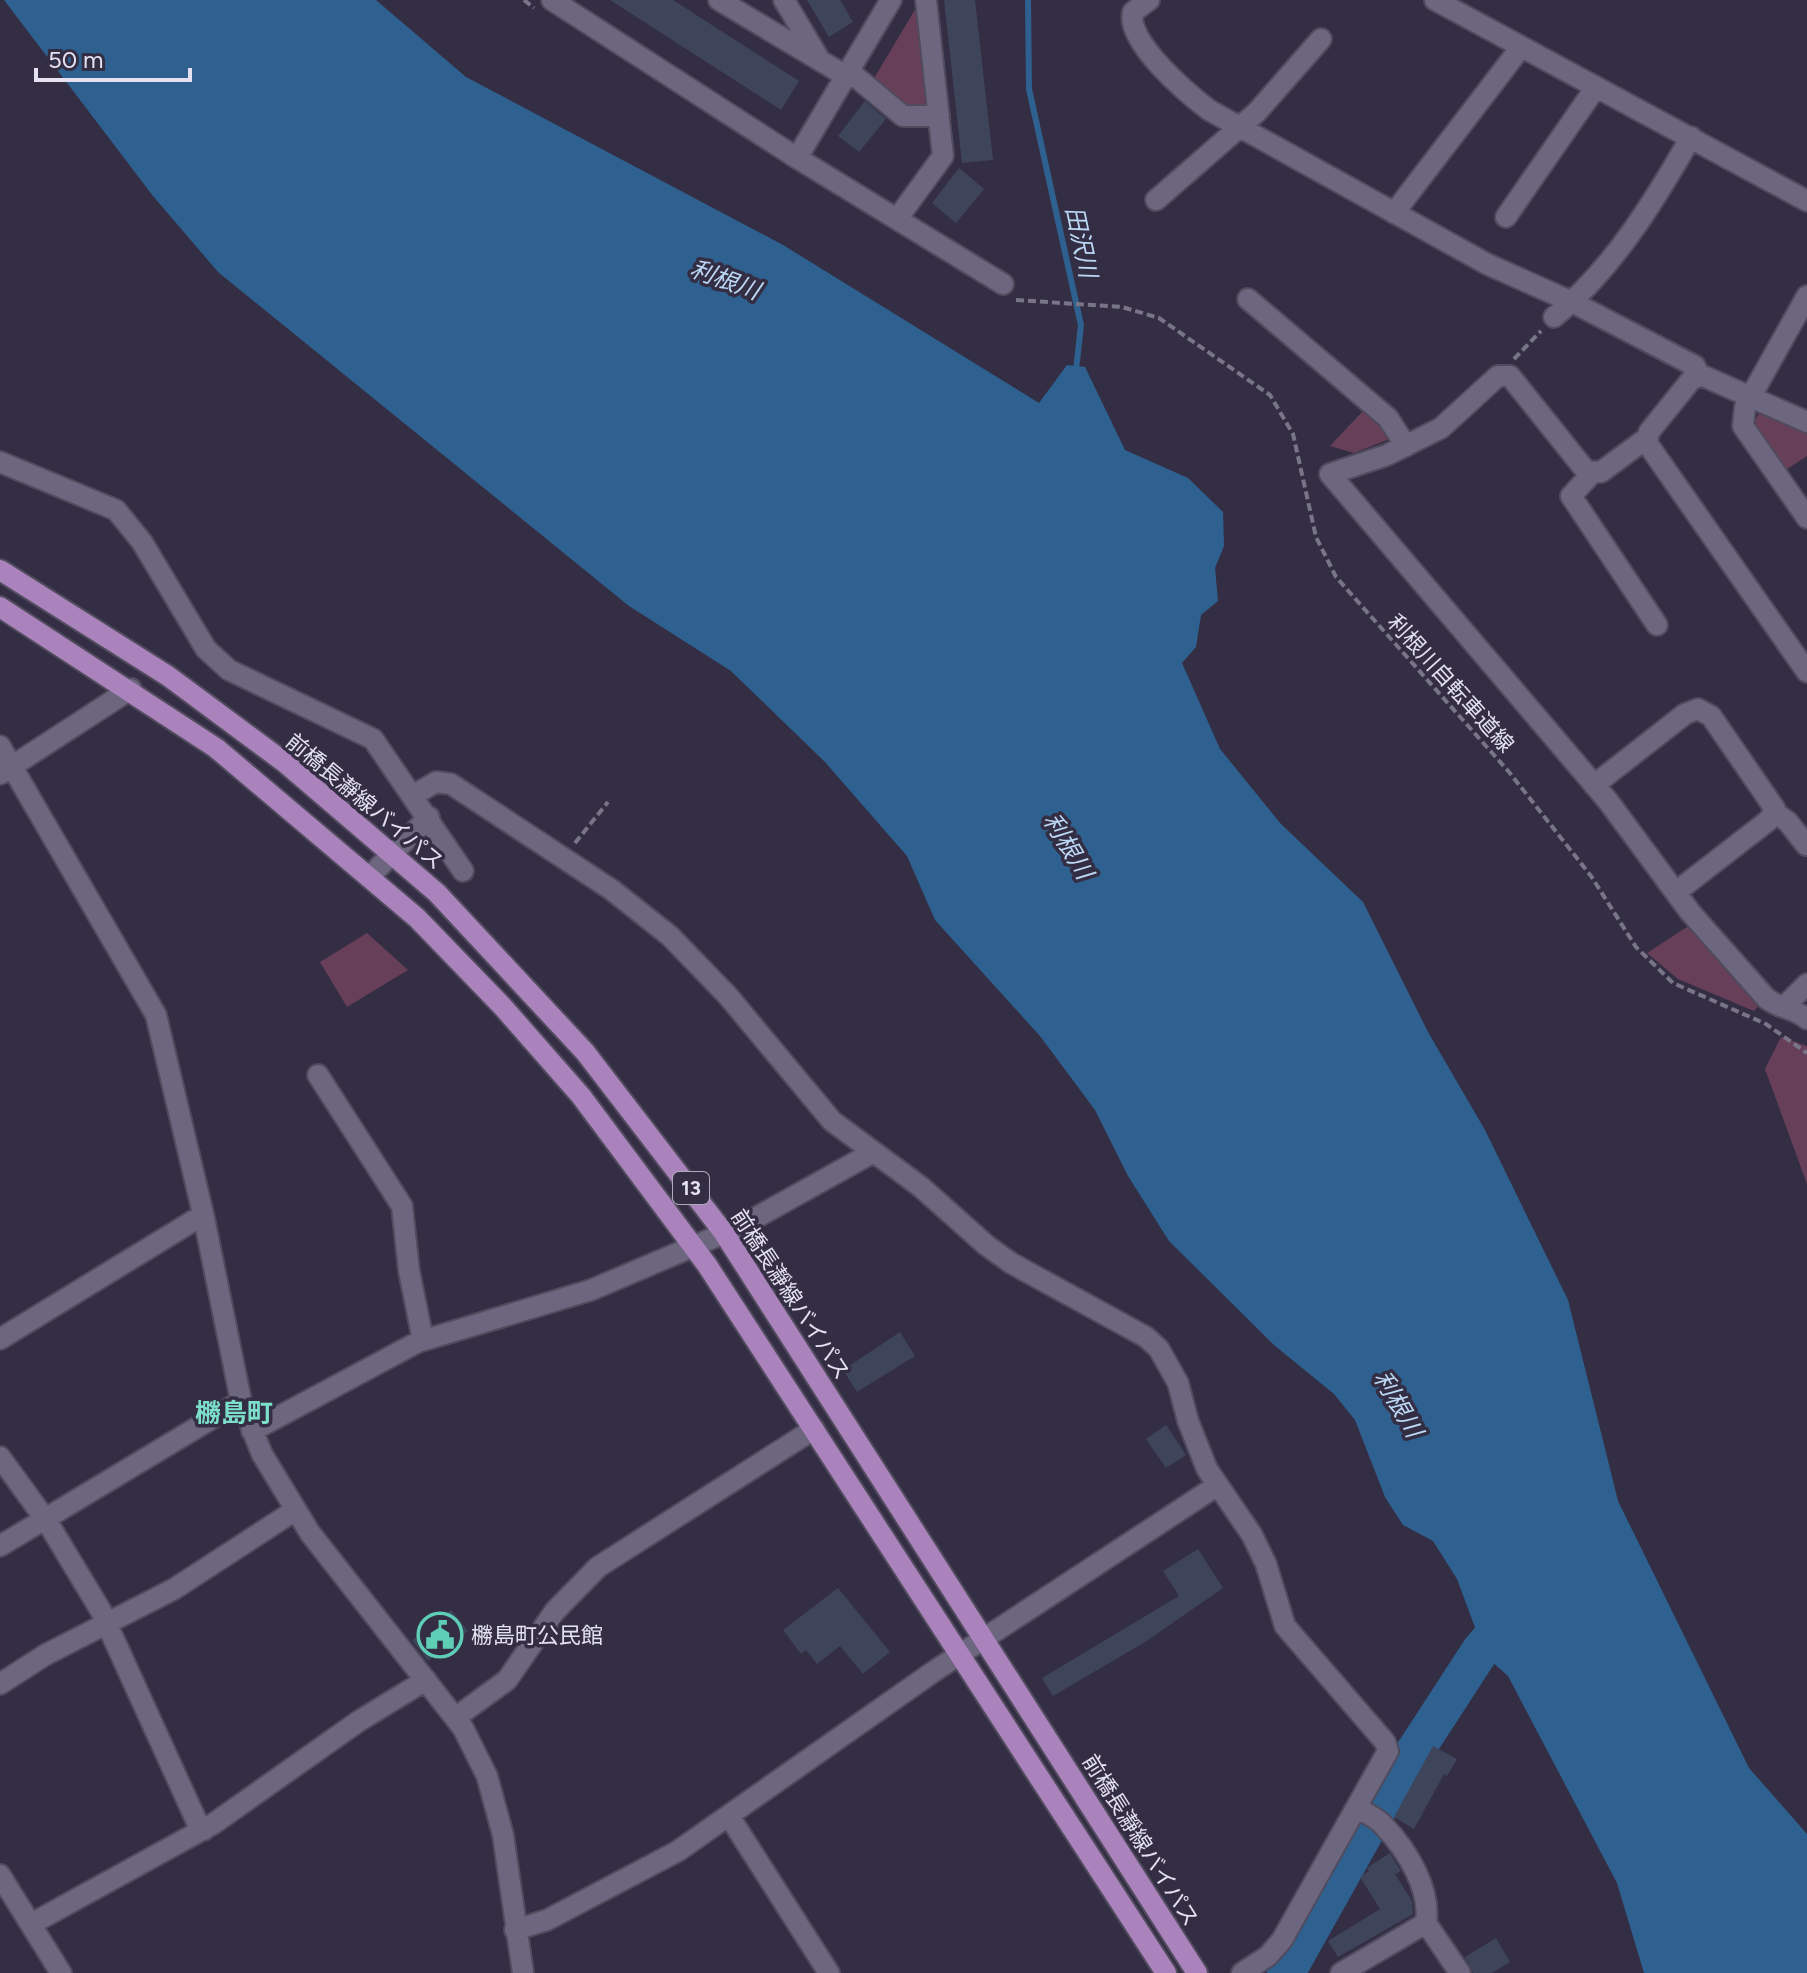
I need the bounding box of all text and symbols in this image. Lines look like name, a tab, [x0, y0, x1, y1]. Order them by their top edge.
scale bar	[36, 32, 190, 82]
text: 50 m	[48, 45, 104, 74]
water label: 田沢川	[1060, 204, 1104, 283]
water label: 利根川	[686, 254, 767, 306]
street label: 利根川自転車道線	[1382, 609, 1520, 758]
street label: 前橋長瀞線バイパス	[280, 728, 449, 875]
water label: 利根川	[1037, 807, 1101, 887]
road number: 13	[673, 1172, 709, 1204]
street label: 前橋長瀞線バイパス	[725, 1204, 856, 1384]
water label: 利根川	[1368, 1365, 1430, 1445]
district label: 橳島町	[195, 1397, 273, 1429]
public building icon: 橳島町公民館	[416, 1611, 464, 1659]
place label: 橳島町公民館	[471, 1622, 603, 1649]
street label: 前橋長瀞線バイパス	[1077, 1749, 1204, 1931]

